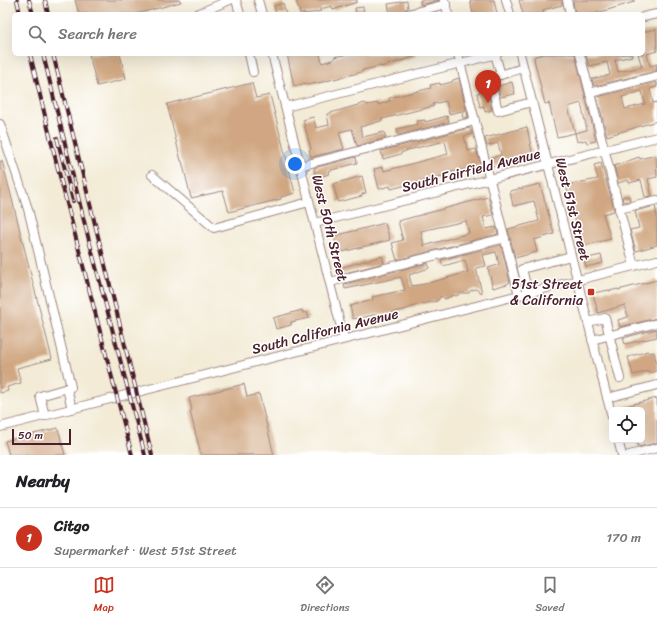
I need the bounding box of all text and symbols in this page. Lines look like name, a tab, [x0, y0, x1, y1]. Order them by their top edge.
search box	[12, 12, 645, 56]
text: Search here	[58, 21, 137, 47]
icon: search	[26, 23, 48, 45]
pin: 1	[475, 70, 501, 103]
street label: South Fairfield Avenue	[399, 141, 543, 200]
your location	[285, 154, 305, 174]
street label: West 51st Street	[548, 155, 597, 263]
street label: West 50th Street	[304, 172, 355, 284]
place label: 51st Street & California	[510, 272, 584, 313]
marker: 51st Street & California	[586, 287, 596, 297]
street label: South California Avenue	[249, 301, 401, 362]
map controls	[609, 407, 645, 443]
button: locate	[609, 407, 645, 443]
text: 50 m	[18, 426, 43, 445]
scale bar	[12, 427, 71, 446]
text: Nearby	[16, 466, 70, 496]
text: Citgo	[54, 513, 89, 539]
text: 1	[26, 526, 32, 549]
text: 170 m	[606, 526, 641, 549]
text: Supermarket · West 51st Street	[54, 539, 237, 562]
tab: Map	[93, 574, 115, 617]
tab: Directions	[300, 574, 350, 617]
tab: Saved	[535, 574, 564, 617]

